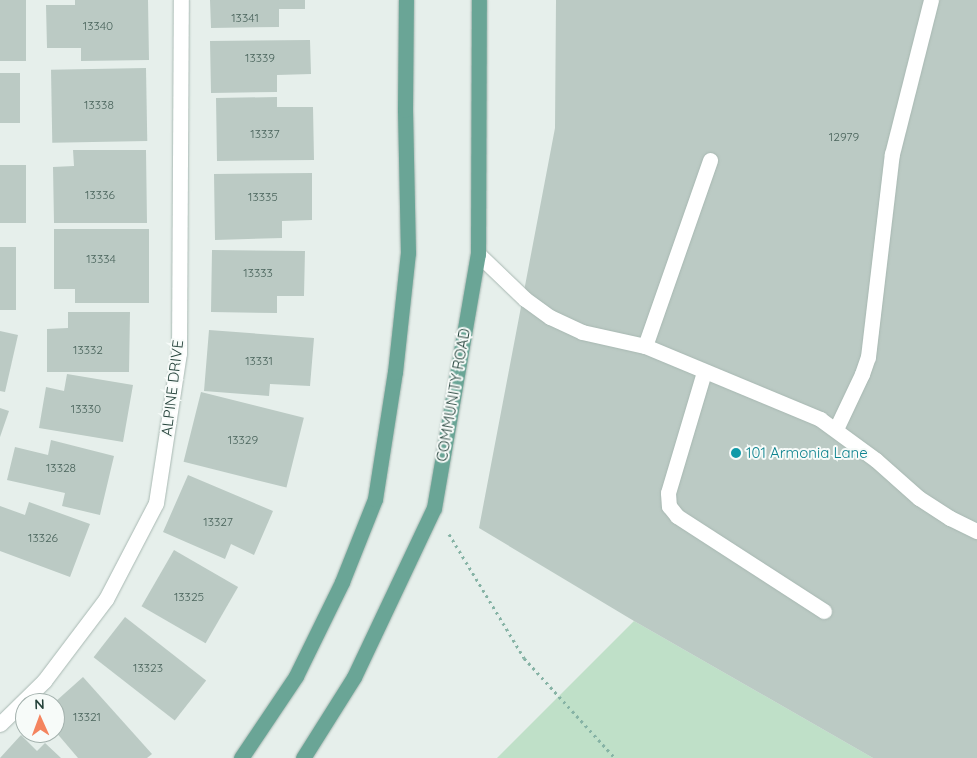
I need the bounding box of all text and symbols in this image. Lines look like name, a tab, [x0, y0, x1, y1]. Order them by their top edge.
house number: 13341	[231, 11, 259, 25]
house number: 13340	[83, 19, 113, 33]
house number: 13339	[245, 51, 275, 65]
house number: 13338	[84, 98, 114, 112]
house number: 13337	[250, 127, 280, 141]
house number: 12979	[829, 130, 859, 144]
house number: 13336	[85, 188, 115, 202]
house number: 13335	[248, 190, 278, 204]
house number: 13334	[86, 252, 116, 266]
house number: 13333	[243, 266, 273, 280]
street label: COMMUNITY ROAD	[432, 327, 474, 463]
street label: ALPINE DRIVE	[157, 339, 187, 437]
house number: 13332	[73, 343, 103, 357]
house number: 13331	[245, 354, 273, 368]
house number: 13330	[71, 402, 101, 416]
house number: 13329	[228, 433, 258, 447]
place label: 101 Armonia Lane	[746, 444, 868, 462]
marker: 101 Armonia Lane	[730, 447, 742, 459]
house number: 13328	[46, 461, 76, 475]
house number: 13327	[203, 515, 233, 529]
house number: 13326	[28, 531, 58, 545]
house number: 13325	[174, 590, 204, 604]
house number: 13323	[133, 661, 163, 675]
north arrow	[15, 693, 65, 743]
text: N	[34, 695, 45, 713]
house number: 13321	[73, 710, 101, 724]

